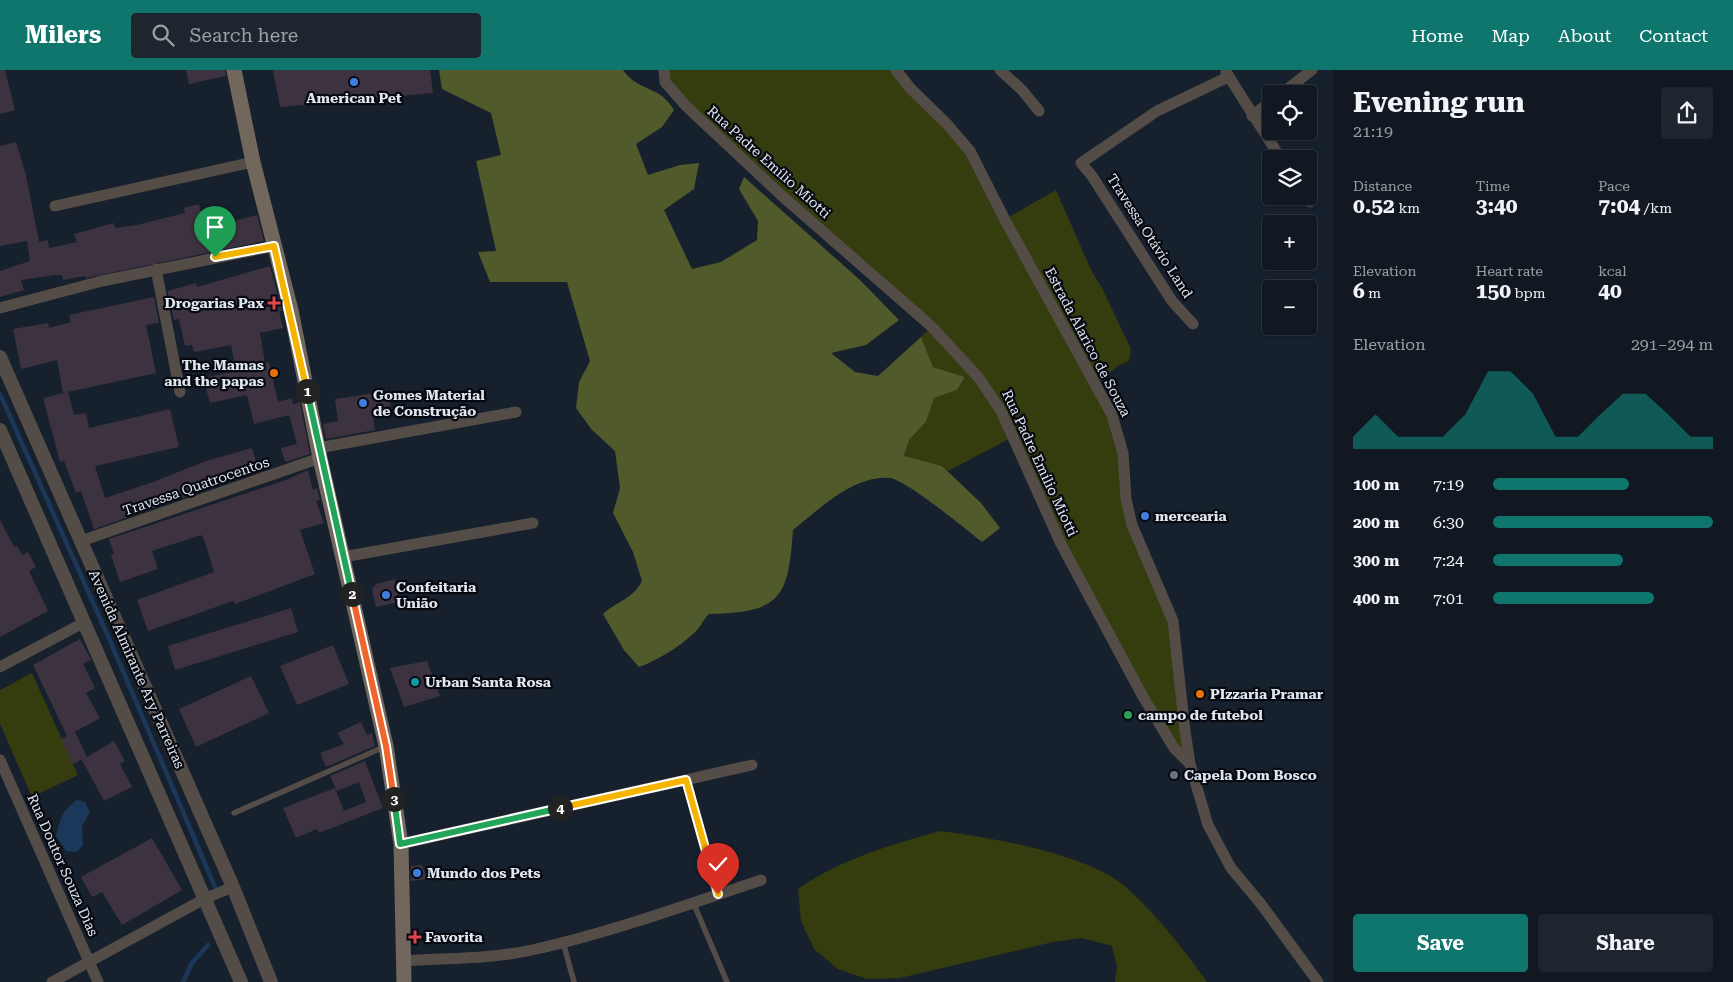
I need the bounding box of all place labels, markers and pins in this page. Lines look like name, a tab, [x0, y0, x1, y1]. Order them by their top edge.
marker: American Pet	[348, 76, 360, 88]
place label: American Pet	[306, 90, 402, 106]
pin	[194, 206, 236, 257]
place label: Drogarias Pax	[165, 295, 265, 311]
marker: Drogarias Pax	[268, 297, 280, 309]
place label: The Mamas and the papas	[164, 357, 264, 389]
marker: The Mamas and the papas	[268, 367, 280, 379]
pin: 1	[294, 378, 320, 404]
place label: Gomes Material de Construção	[373, 387, 485, 419]
marker: Gomes Material de Construção	[357, 397, 369, 409]
place label: mercearia	[1155, 508, 1227, 524]
marker: mercearia	[1139, 510, 1151, 522]
place label: Confeitaria União	[396, 579, 477, 611]
pin: 2	[340, 582, 364, 606]
marker: Confeitaria União	[380, 589, 392, 601]
place label: Urban Santa Rosa	[425, 674, 552, 690]
marker: Urban Santa Rosa	[409, 676, 421, 688]
place label: PIzzaria Pramar	[1210, 686, 1324, 702]
marker: PIzzaria Pramar	[1194, 688, 1206, 700]
place label: campo de futebol	[1138, 707, 1263, 723]
marker: campo de futebol	[1122, 709, 1134, 721]
place label: Capela Dom Bosco	[1184, 767, 1317, 783]
marker: Capela Dom Bosco	[1168, 769, 1180, 781]
pin: 3	[382, 786, 406, 812]
pin: 4	[548, 796, 572, 820]
pin	[697, 843, 739, 894]
place label: Mundo dos Pets	[427, 865, 541, 881]
marker: Mundo dos Pets	[411, 867, 423, 879]
place label: Favorita	[425, 929, 484, 945]
marker: Favorita	[409, 931, 421, 943]

